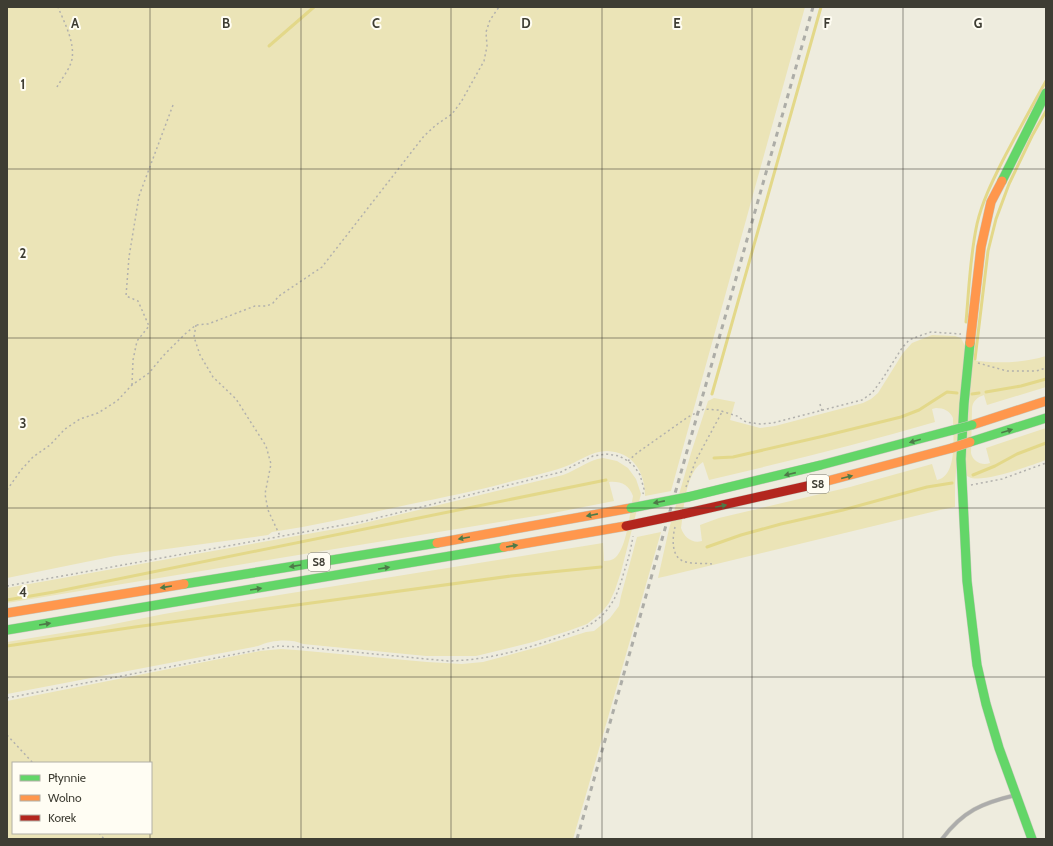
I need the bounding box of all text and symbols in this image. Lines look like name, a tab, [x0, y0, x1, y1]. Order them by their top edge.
text: A	[71, 15, 80, 31]
text: B	[222, 15, 230, 31]
text: C	[372, 15, 380, 31]
text: D	[521, 15, 531, 31]
text: E	[673, 15, 681, 31]
text: F	[824, 15, 831, 31]
text: G	[974, 15, 983, 31]
text: 1	[21, 76, 25, 92]
text: 2	[20, 245, 27, 261]
text: 3	[19, 415, 27, 431]
one-way arrow	[1002, 427, 1014, 433]
one-way arrow	[909, 438, 921, 444]
one-way arrow	[783, 471, 796, 477]
one-way arrow	[841, 473, 854, 479]
road number: S8	[807, 475, 829, 493]
one-way arrow	[653, 500, 666, 506]
one-way arrow	[715, 503, 727, 509]
one-way arrow	[586, 513, 598, 519]
one-way arrow	[458, 535, 470, 541]
one-way arrow	[506, 543, 519, 549]
road number: S8	[308, 553, 330, 571]
one-way arrow	[288, 563, 301, 569]
one-way arrow	[378, 565, 390, 571]
text: 4	[19, 584, 27, 600]
one-way arrow	[160, 584, 172, 590]
one-way arrow	[250, 586, 262, 592]
one-way arrow	[39, 621, 52, 627]
legend	[12, 762, 152, 834]
text: Płynnie	[48, 770, 86, 785]
text: Wolno	[48, 790, 82, 805]
text: Korek	[48, 810, 77, 825]

